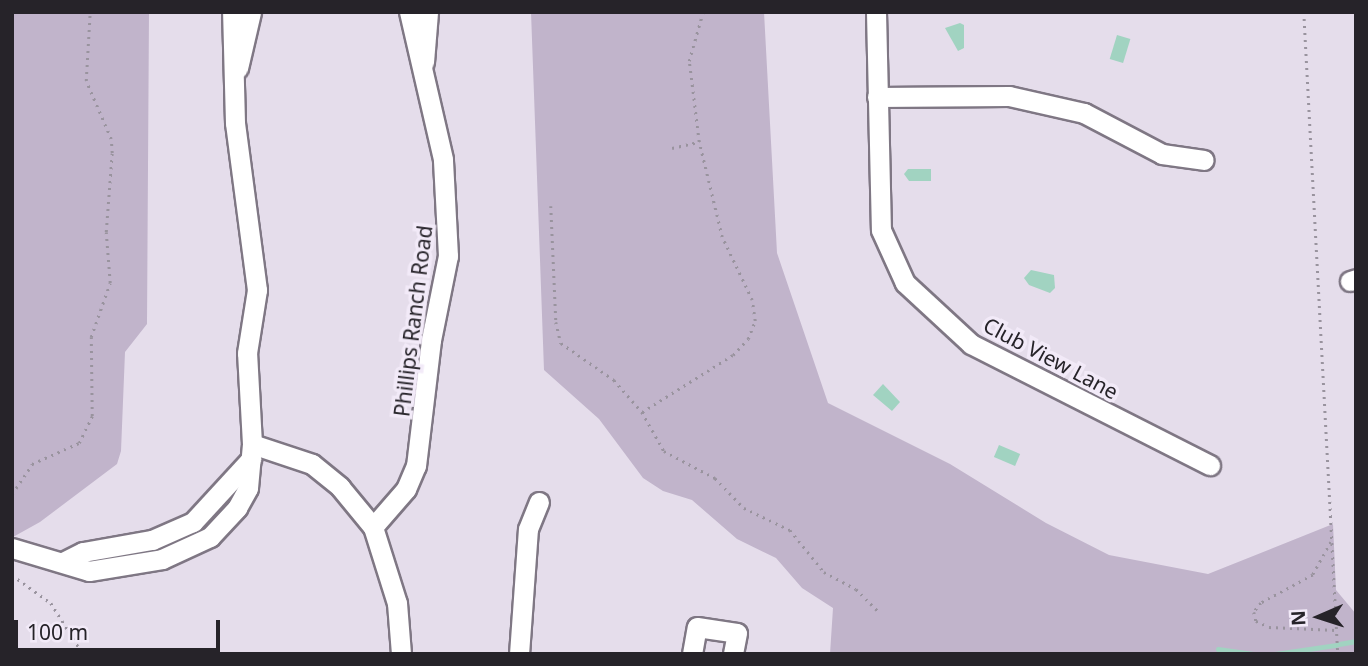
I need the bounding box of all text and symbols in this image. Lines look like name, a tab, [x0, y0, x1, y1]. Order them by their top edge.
street label: Phillips Ranch Road	[389, 224, 437, 418]
street label: Club View Lane	[979, 312, 1123, 404]
north arrow	[1284, 582, 1354, 652]
scale bar	[18, 606, 224, 650]
text: N	[1285, 610, 1311, 627]
text: 100 m	[27, 618, 88, 646]

